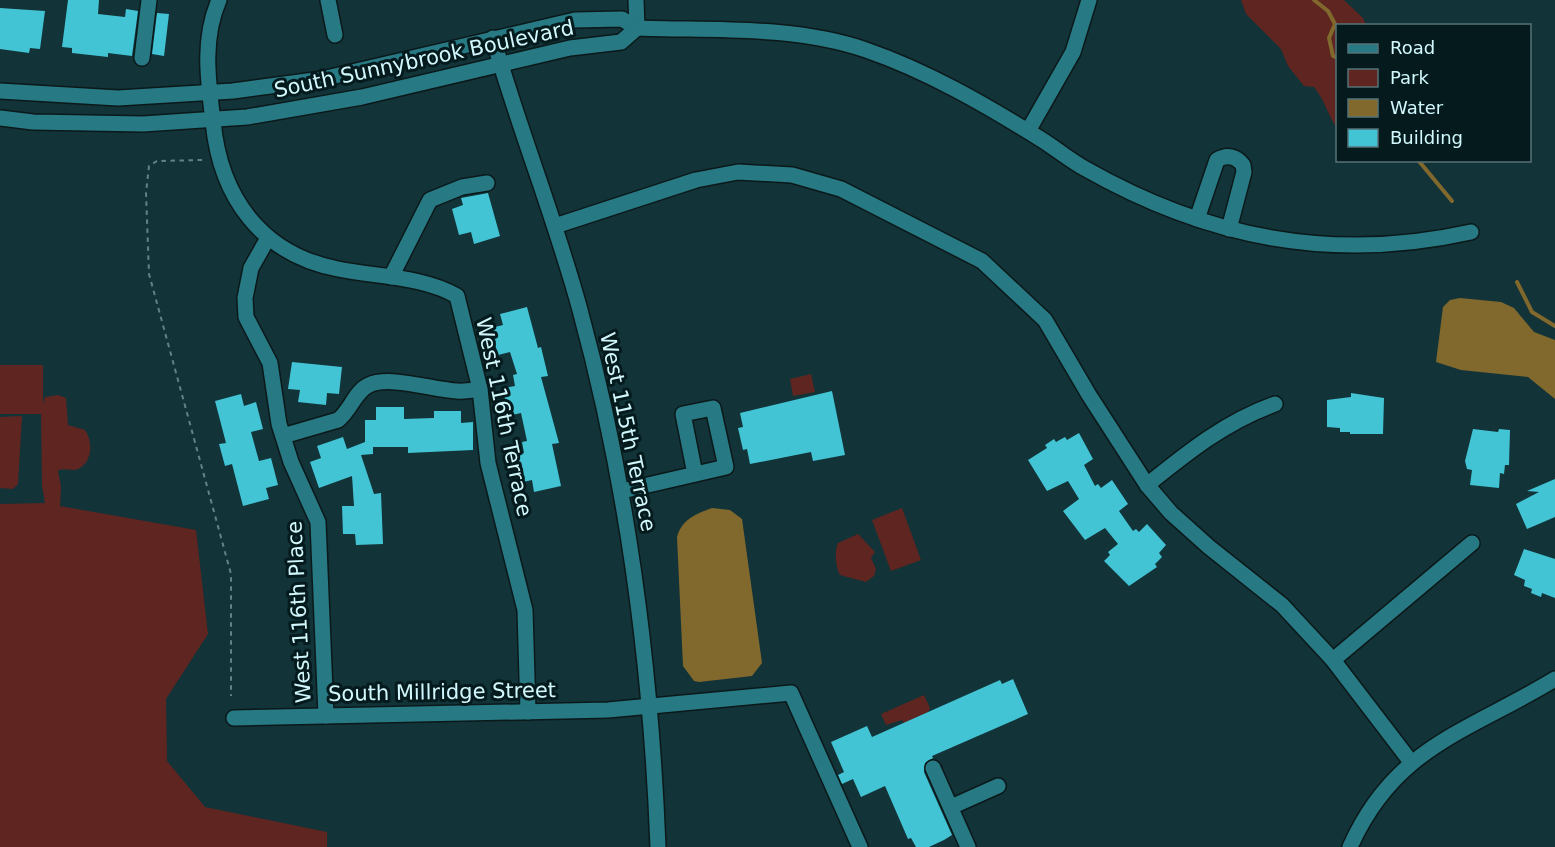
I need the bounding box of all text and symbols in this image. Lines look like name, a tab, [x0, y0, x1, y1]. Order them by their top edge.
street label: South Sunnybrook Boulevard	[272, 15, 576, 103]
legend	[1336, 24, 1531, 162]
text: Road	[1390, 37, 1435, 58]
text: Park	[1390, 67, 1429, 88]
text: Water	[1390, 97, 1444, 118]
text: Building	[1390, 127, 1463, 148]
street label: West 116th Terrace	[471, 315, 537, 519]
street label: West 115th Terrace	[595, 330, 661, 534]
street label: West 116th Place	[282, 520, 316, 704]
street label: South Millridge Street	[328, 678, 556, 706]

